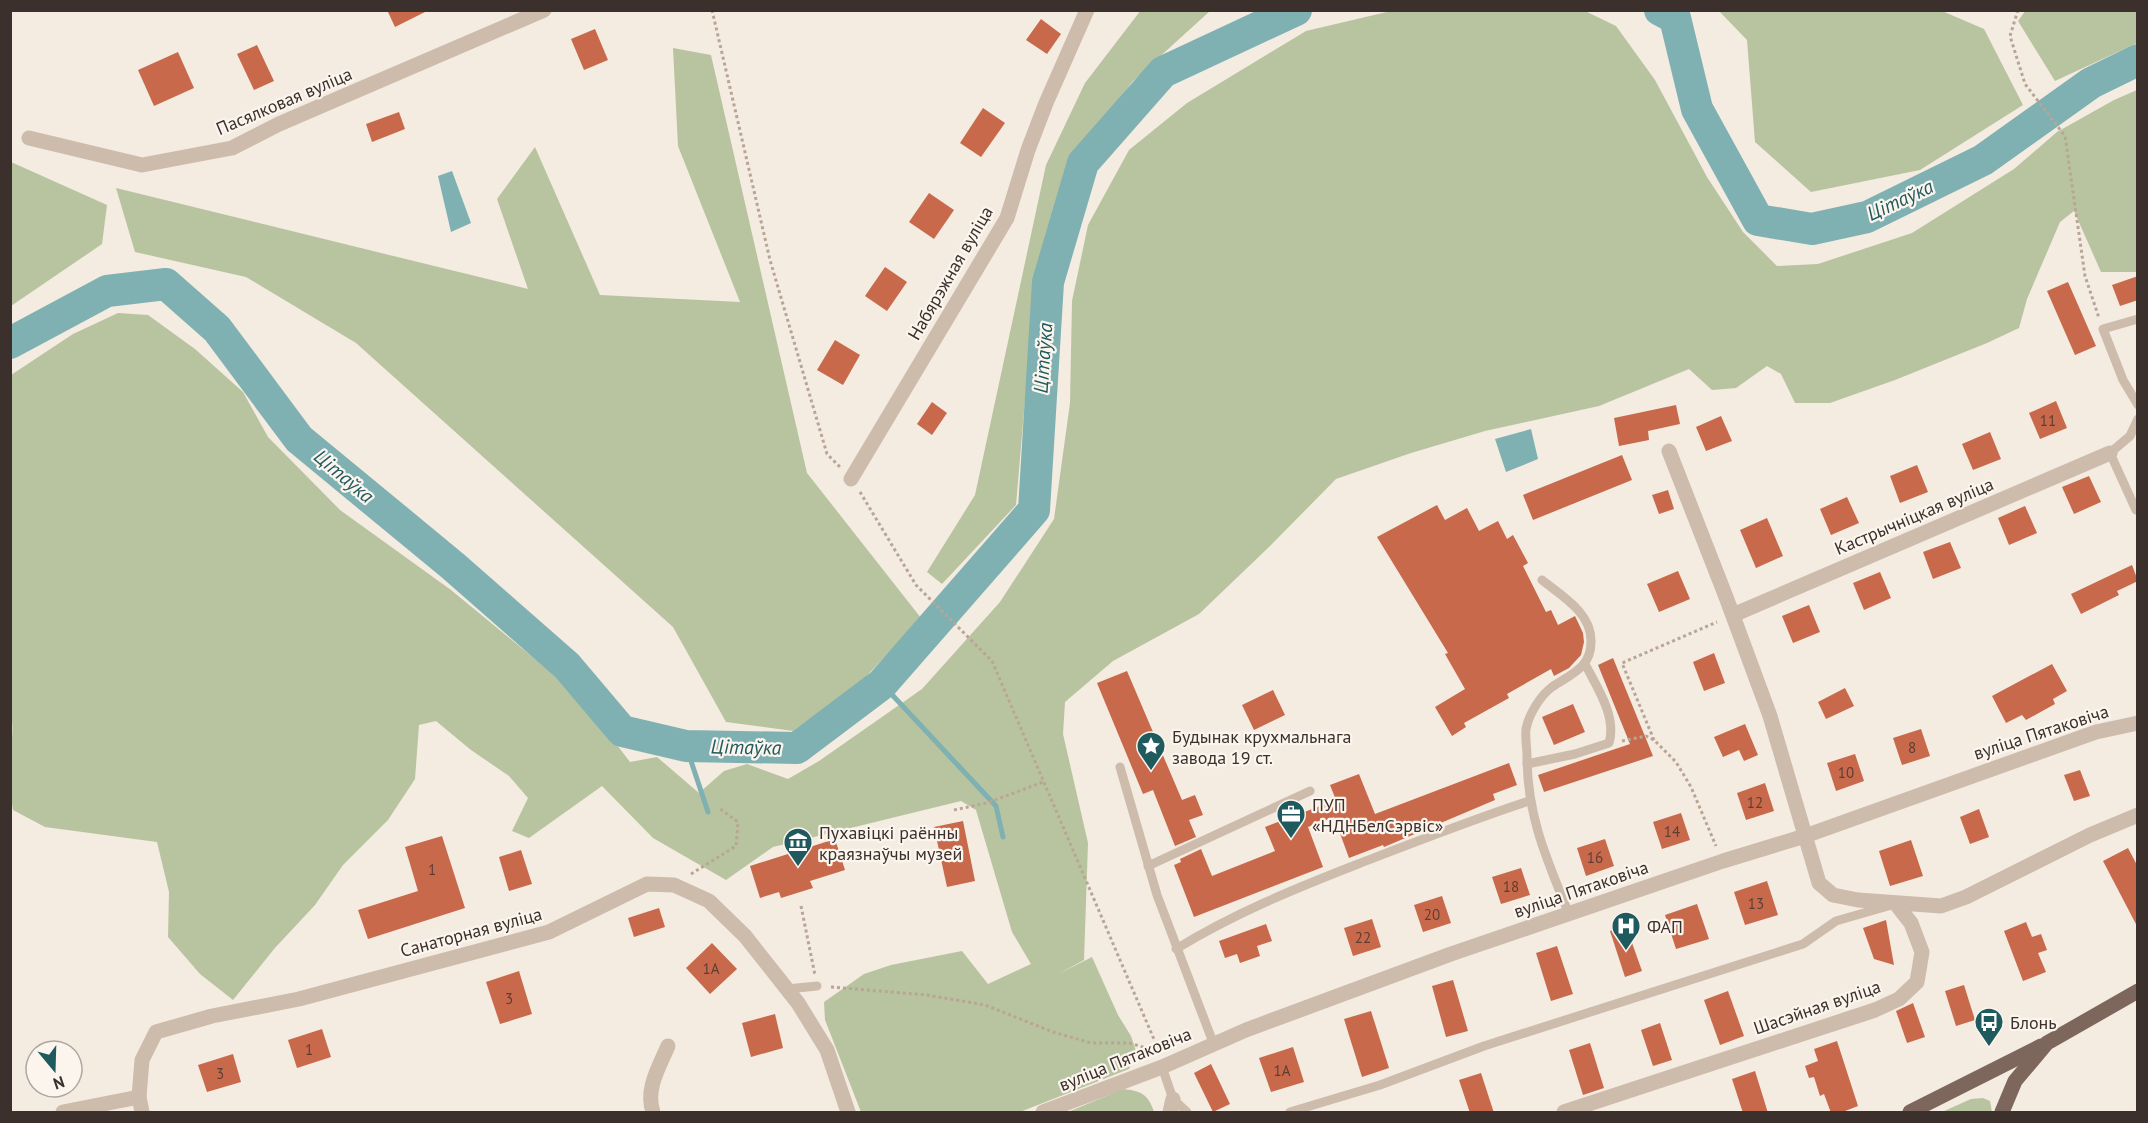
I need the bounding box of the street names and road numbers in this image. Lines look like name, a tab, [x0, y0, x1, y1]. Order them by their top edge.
street label: Пасялковая вуліца	[212, 62, 356, 140]
street label: Набярэжная вуліца	[902, 202, 998, 344]
street label: Кастрычніцкая вуліца	[1831, 472, 1997, 560]
street label: вуліца Пятаковіча	[1971, 699, 2111, 765]
street label: вуліца Пятаковіча	[1511, 855, 1651, 923]
street label: Санаторная вуліца	[398, 902, 544, 962]
street label: Шасэйная вуліца	[1750, 975, 1884, 1039]
street label: вуліца Пятаковіча	[1055, 1022, 1195, 1096]

